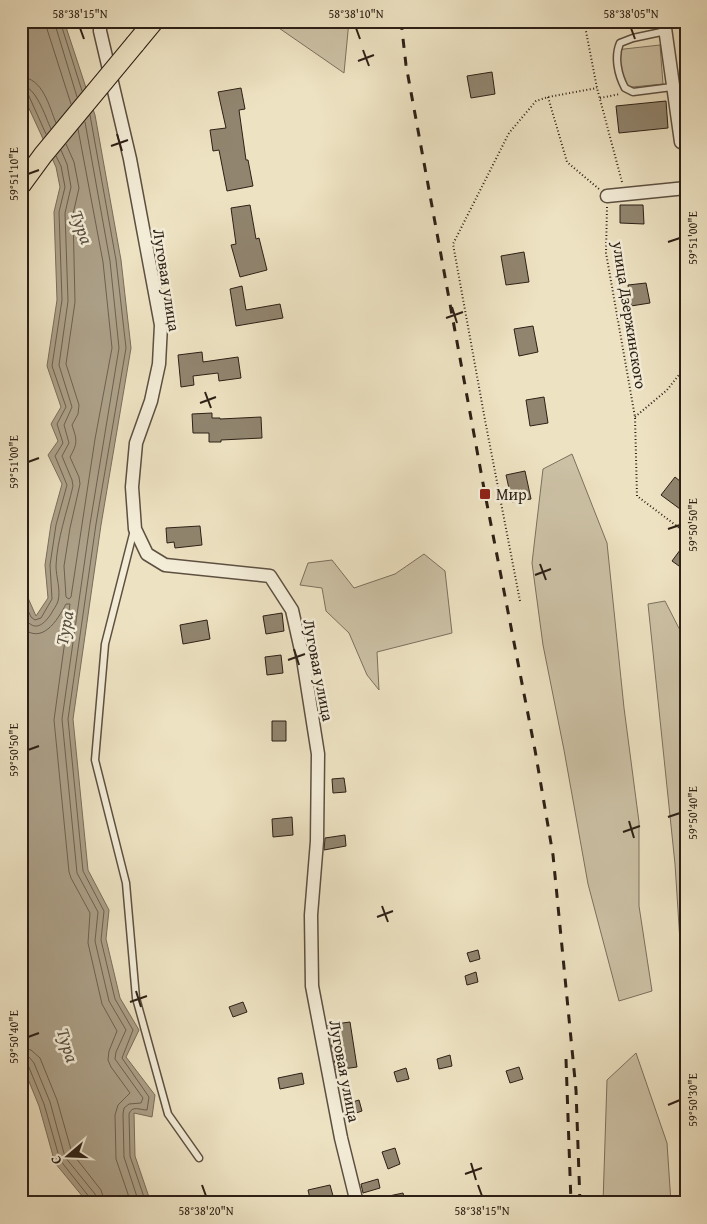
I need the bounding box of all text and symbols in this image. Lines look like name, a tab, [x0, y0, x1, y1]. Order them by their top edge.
text: 58°38'15"N	[52, 5, 108, 22]
text: 58°38'10"N	[328, 5, 384, 22]
text: 58°38'05"N	[603, 5, 659, 22]
text: 59°51'10"E	[5, 147, 22, 201]
water label: Тура	[63, 206, 101, 249]
text: 59°51'00"E	[684, 211, 701, 265]
street label: Луговая улица	[147, 227, 187, 333]
street label: улица Дзержинского	[606, 238, 654, 391]
text: 59°51'00"E	[5, 435, 22, 489]
place label: Мир	[496, 482, 527, 506]
marker: Мир	[478, 487, 492, 501]
text: 59°50'50"E	[684, 498, 701, 552]
water label: Тура	[48, 608, 80, 647]
street label: Луговая улица	[297, 617, 341, 723]
text: 59°50'50"E	[5, 723, 22, 777]
text: 59°50'40"E	[684, 786, 701, 840]
text: 59°50'40"E	[5, 1010, 22, 1064]
street label: Луговая улица	[323, 1018, 367, 1124]
water label: Тура	[50, 1024, 86, 1066]
text: 59°50'30"E	[684, 1073, 701, 1127]
north arrow	[42, 1132, 92, 1182]
text: С	[45, 1153, 66, 1167]
text: 58°38'20"N	[178, 1202, 234, 1219]
text: 58°38'15"N	[454, 1202, 510, 1219]

